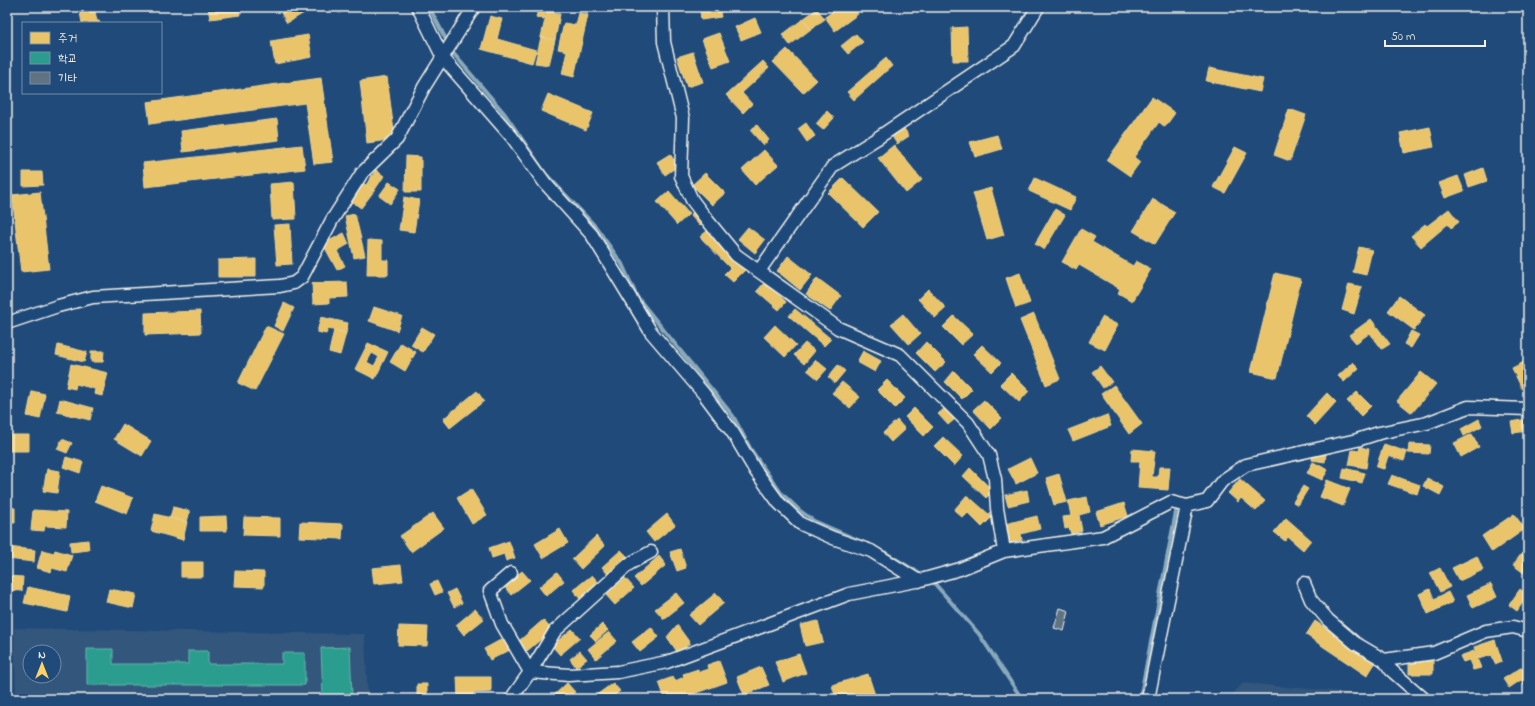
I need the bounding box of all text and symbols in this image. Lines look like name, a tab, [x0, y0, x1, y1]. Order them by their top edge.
legend	[22, 22, 162, 94]
scale bar	[1385, 22, 1485, 48]
text: 50 m	[1391, 28, 1415, 46]
text: 주거	[58, 30, 77, 48]
text: 학교	[58, 50, 77, 68]
text: 기타	[58, 70, 78, 88]
north arrow	[22, 644, 62, 684]
text: N	[38, 647, 46, 663]

